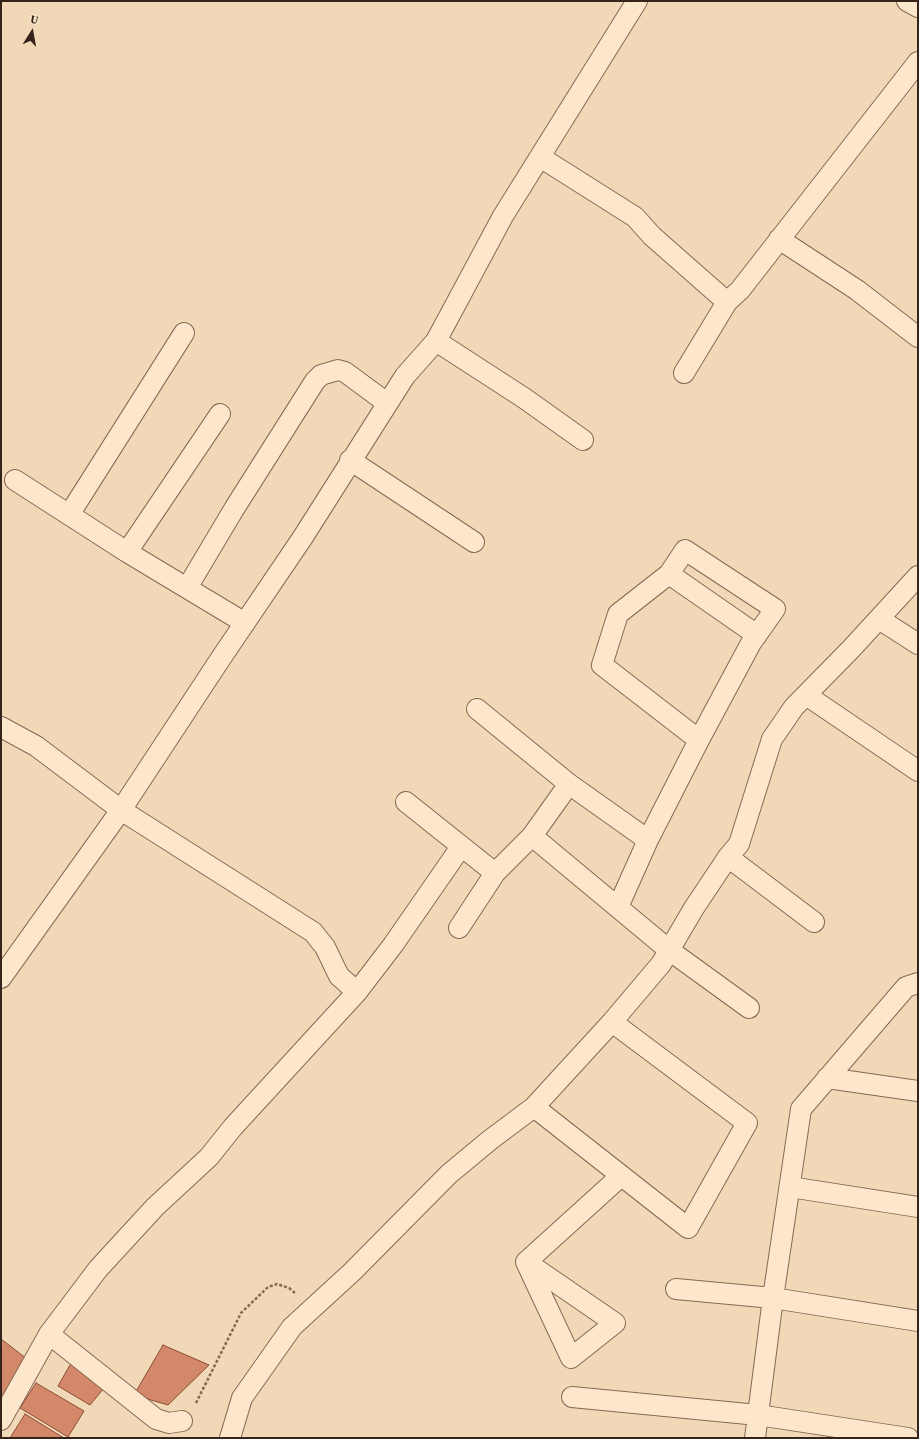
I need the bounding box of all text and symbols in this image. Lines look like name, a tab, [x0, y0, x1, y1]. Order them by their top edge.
north arrow	[12, 12, 52, 52]
text: U	[29, 12, 40, 28]

